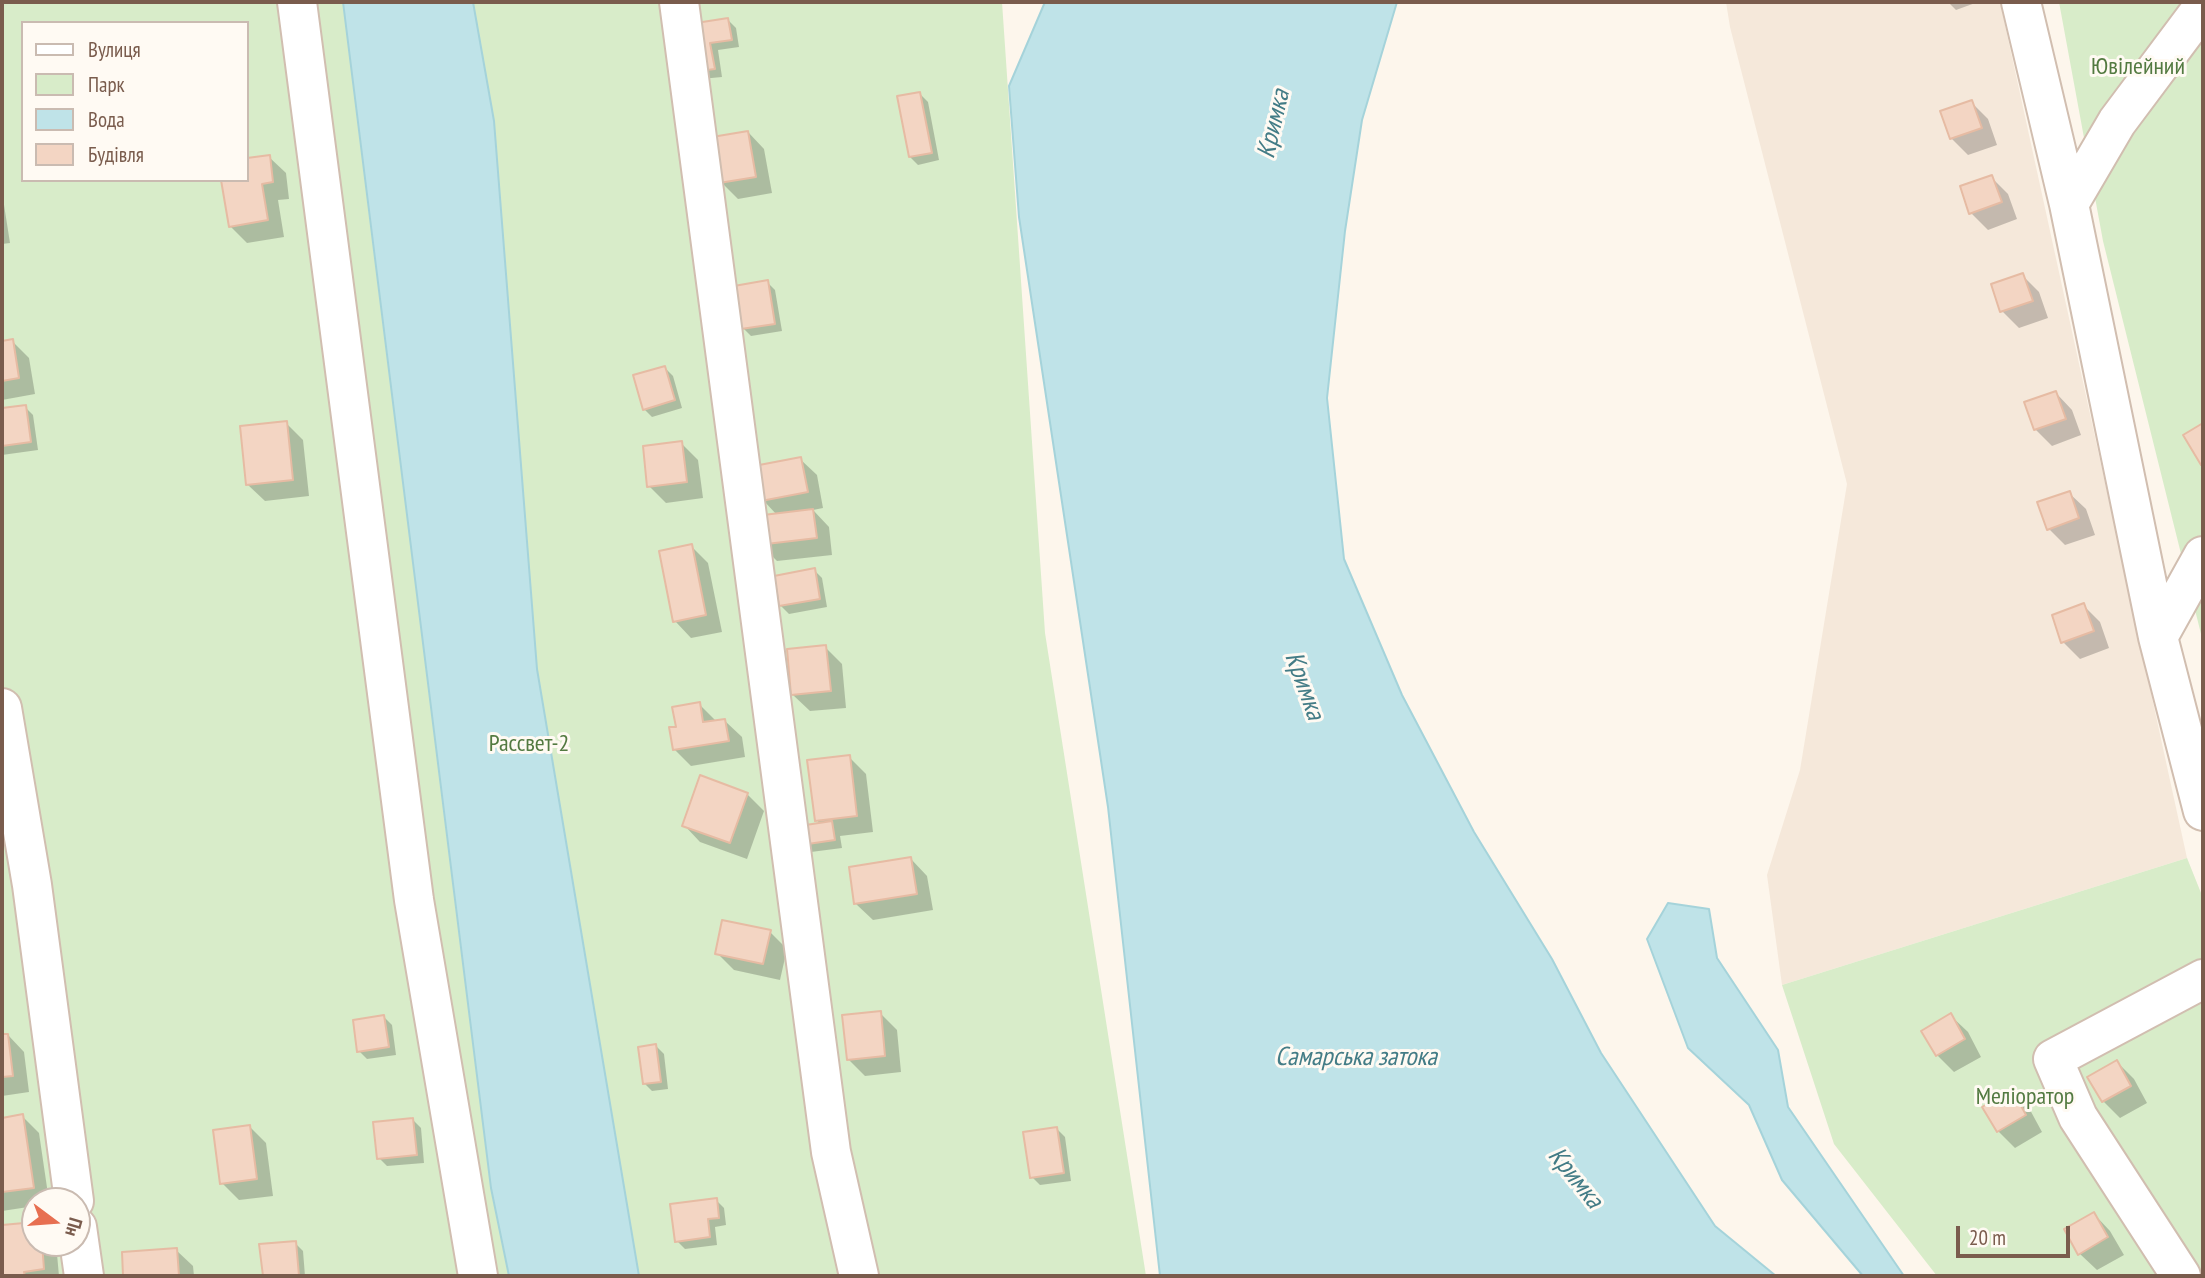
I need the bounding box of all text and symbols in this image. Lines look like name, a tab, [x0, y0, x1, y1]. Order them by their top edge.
legend	[21, 21, 248, 182]
text: Вулиця	[88, 36, 141, 63]
park label: Ювілейний	[2091, 53, 2185, 81]
text: Парк	[88, 71, 125, 98]
water label: Кримка	[1251, 87, 1297, 161]
text: Вода	[88, 106, 125, 133]
text: Будівля	[88, 141, 144, 168]
water label: Кримка	[1277, 648, 1331, 724]
park label: Рассвет-2	[489, 730, 569, 758]
water label: Самарська затока	[1275, 1042, 1437, 1074]
park label: Меліоратор	[1976, 1083, 2074, 1111]
water label: Кримка	[1541, 1141, 1609, 1215]
north arrow	[21, 1187, 91, 1257]
scale bar	[1960, 1212, 2074, 1256]
text: Пн	[60, 1215, 88, 1239]
text: 20 m	[1969, 1224, 2006, 1251]

